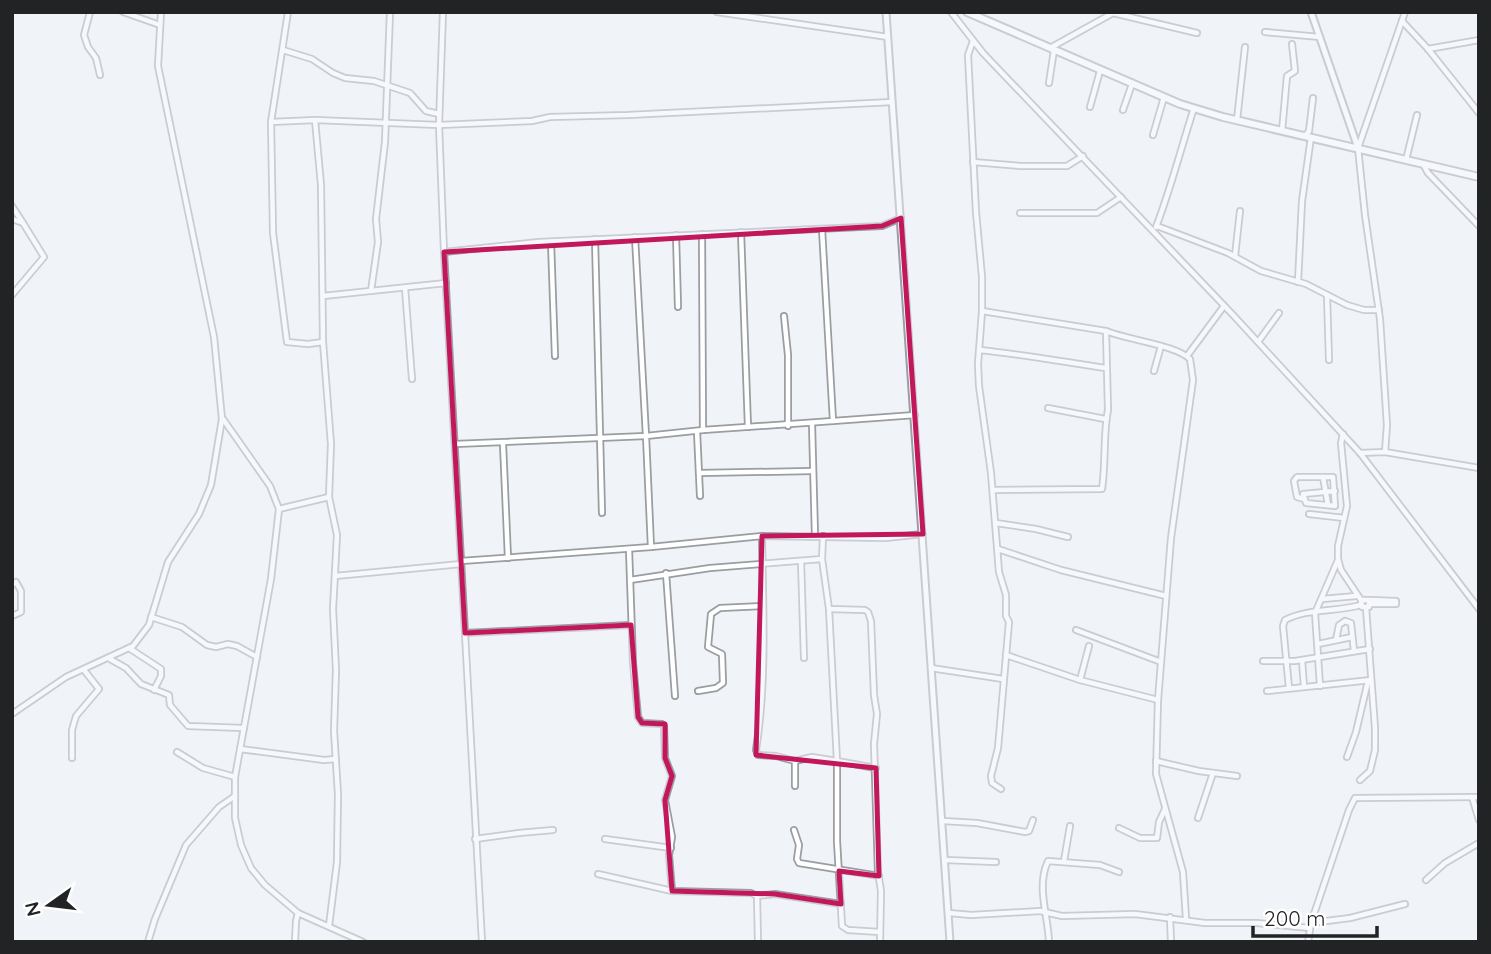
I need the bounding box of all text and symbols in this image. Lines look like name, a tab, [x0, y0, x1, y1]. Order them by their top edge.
north arrow	[14, 870, 84, 940]
scale bar	[1253, 894, 1377, 938]
text: N	[19, 899, 46, 919]
text: 200 m	[1264, 905, 1326, 931]

